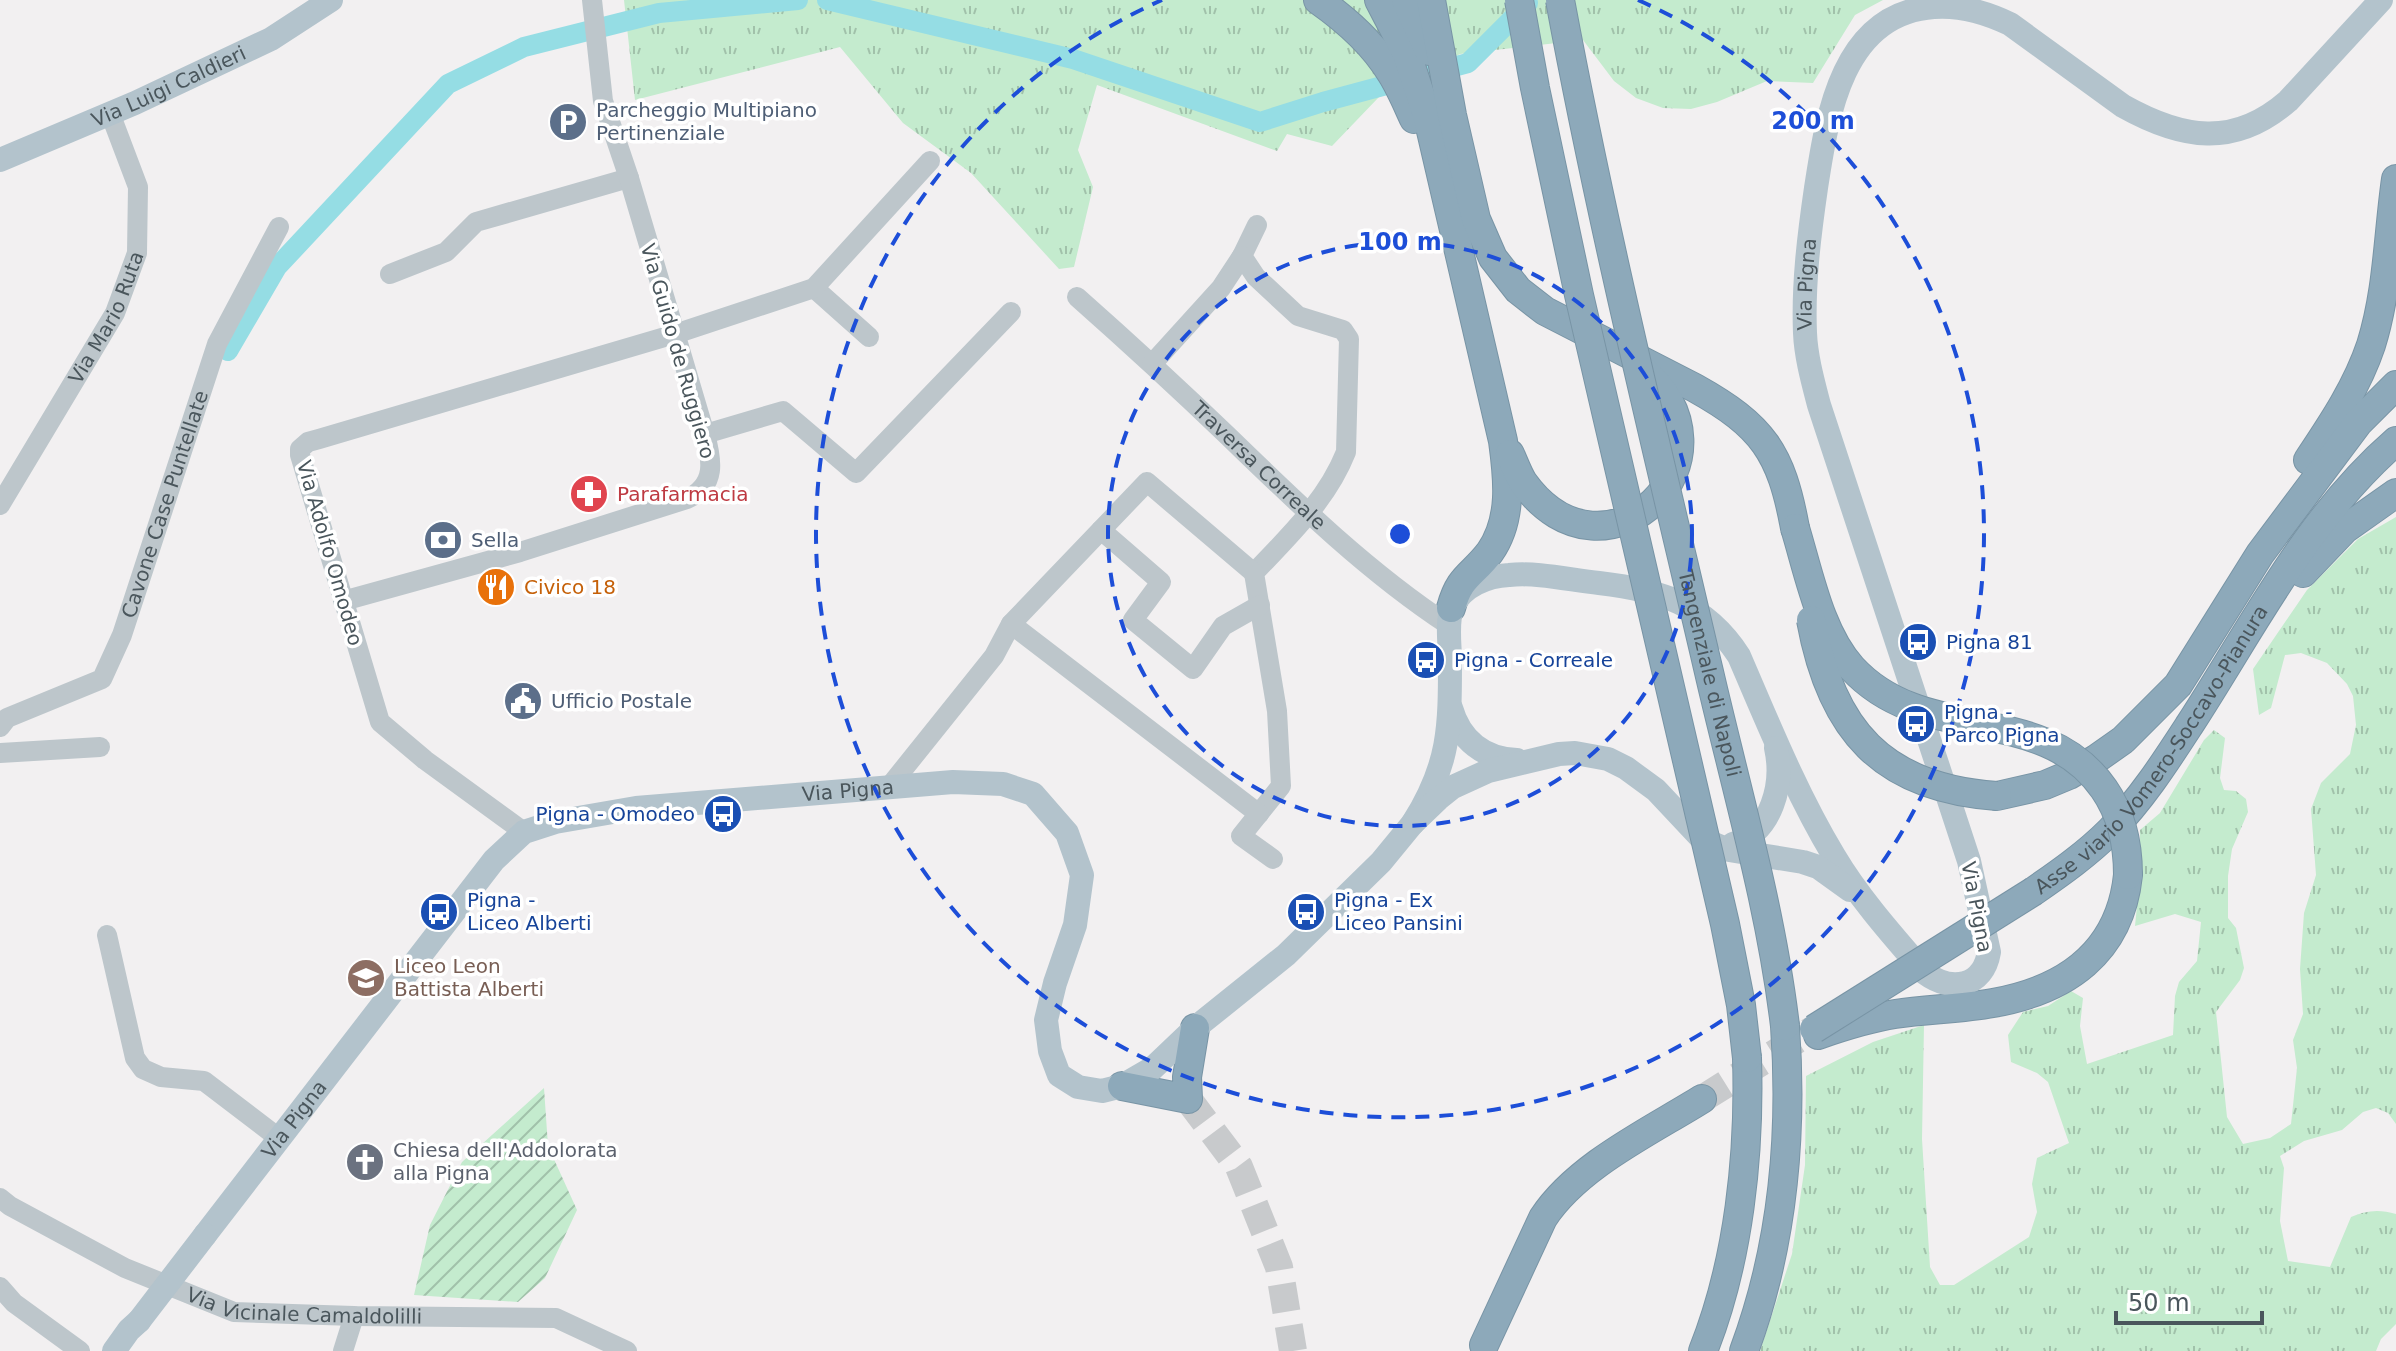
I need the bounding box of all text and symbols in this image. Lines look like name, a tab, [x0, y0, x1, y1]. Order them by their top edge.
street label: Via Luigi Caldieri	[88, 41, 250, 132]
place label: Parcheggio Multipiano Pertinenziale	[596, 98, 817, 145]
parking icon: Parcheggio Multipiano Pertinenziale	[547, 101, 589, 143]
text: 200 m	[1771, 107, 1855, 135]
text: 100 m	[1358, 228, 1442, 256]
street label: Via Pigna	[1793, 237, 1821, 331]
street label: Via Guido de Ruggiero	[636, 241, 720, 461]
street label: Via Mario Ruta	[63, 248, 149, 388]
street label: Cavone Case Puntellate	[116, 387, 213, 621]
street label: Traversa Correale	[1186, 395, 1331, 535]
street label: Via Adolfo Omodeo	[292, 458, 368, 648]
pharmacy icon: Parafarmacia	[568, 473, 610, 515]
place label: Parafarmacia	[617, 482, 749, 506]
bank icon: Sella	[422, 519, 464, 561]
centre of rings	[1386, 520, 1414, 548]
place label: Sella	[471, 528, 519, 552]
restaurant icon: Civico 18	[475, 566, 517, 608]
street label: Tangenziale di Napoli	[1673, 567, 1746, 779]
place label: Civico 18	[524, 575, 616, 599]
street label: Asse viario Vomero-Soccavo-Pianura	[2030, 600, 2273, 899]
bus stop icon: Pigna 81	[1897, 621, 1939, 663]
place label: Pigna 81	[1946, 630, 2033, 654]
bus stop icon: Pigna - Correale	[1405, 639, 1447, 681]
place label: Pigna - Correale	[1454, 648, 1613, 672]
public building icon: Ufficio Postale	[502, 680, 544, 722]
place label: Ufficio Postale	[551, 689, 692, 713]
place label: Pigna - Parco Pigna	[1944, 700, 2060, 747]
bus stop icon: Pigna - Parco Pigna	[1895, 703, 1937, 745]
street label: Via Pigna	[801, 775, 895, 806]
bus stop icon: Pigna - Omodeo	[702, 793, 744, 835]
place label: Pigna - Omodeo	[536, 802, 695, 826]
street label: Via Pigna	[1956, 859, 1998, 955]
place label: Pigna - Liceo Alberti	[467, 888, 591, 935]
place label: Pigna - Ex Liceo Pansini	[1334, 888, 1463, 935]
bus stop icon: Pigna - Liceo Alberti	[418, 891, 460, 933]
bus stop icon: Pigna - Ex Liceo Pansini	[1285, 891, 1327, 933]
place label: Liceo Leon Battista Alberti	[394, 954, 544, 1001]
school or university icon: Liceo Leon Battista Alberti	[345, 957, 387, 999]
street label: Via Pigna	[256, 1075, 332, 1163]
place label: Chiesa dell'Addolorata alla Pigna	[393, 1138, 617, 1185]
church icon: Chiesa dell'Addolorata alla Pigna	[344, 1141, 386, 1183]
scale bar	[2116, 1275, 2262, 1325]
street label: Via Vicinale Camaldolilli	[183, 1282, 422, 1329]
text: 50 m	[2128, 1289, 2190, 1317]

